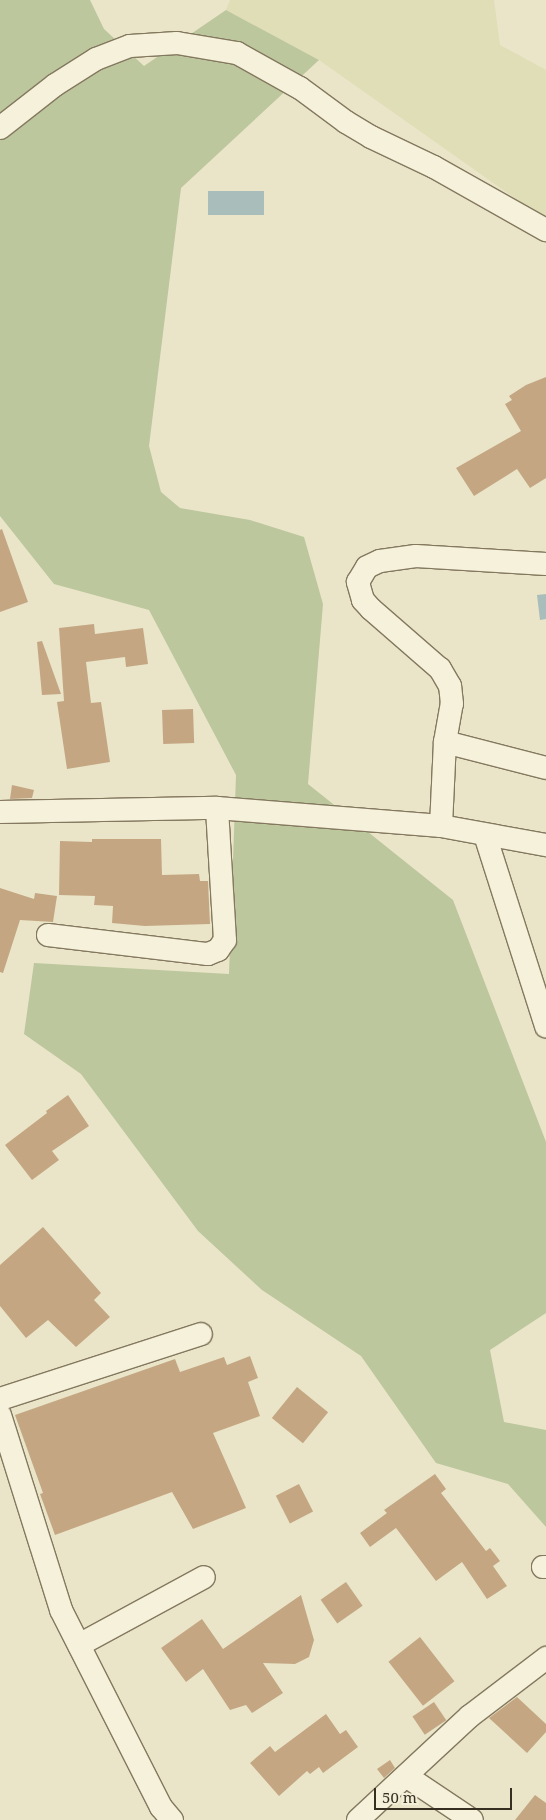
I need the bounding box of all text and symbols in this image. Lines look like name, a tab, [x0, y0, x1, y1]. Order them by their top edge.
scale bar	[376, 1778, 514, 1810]
text: 50 m	[382, 1787, 417, 1807]

